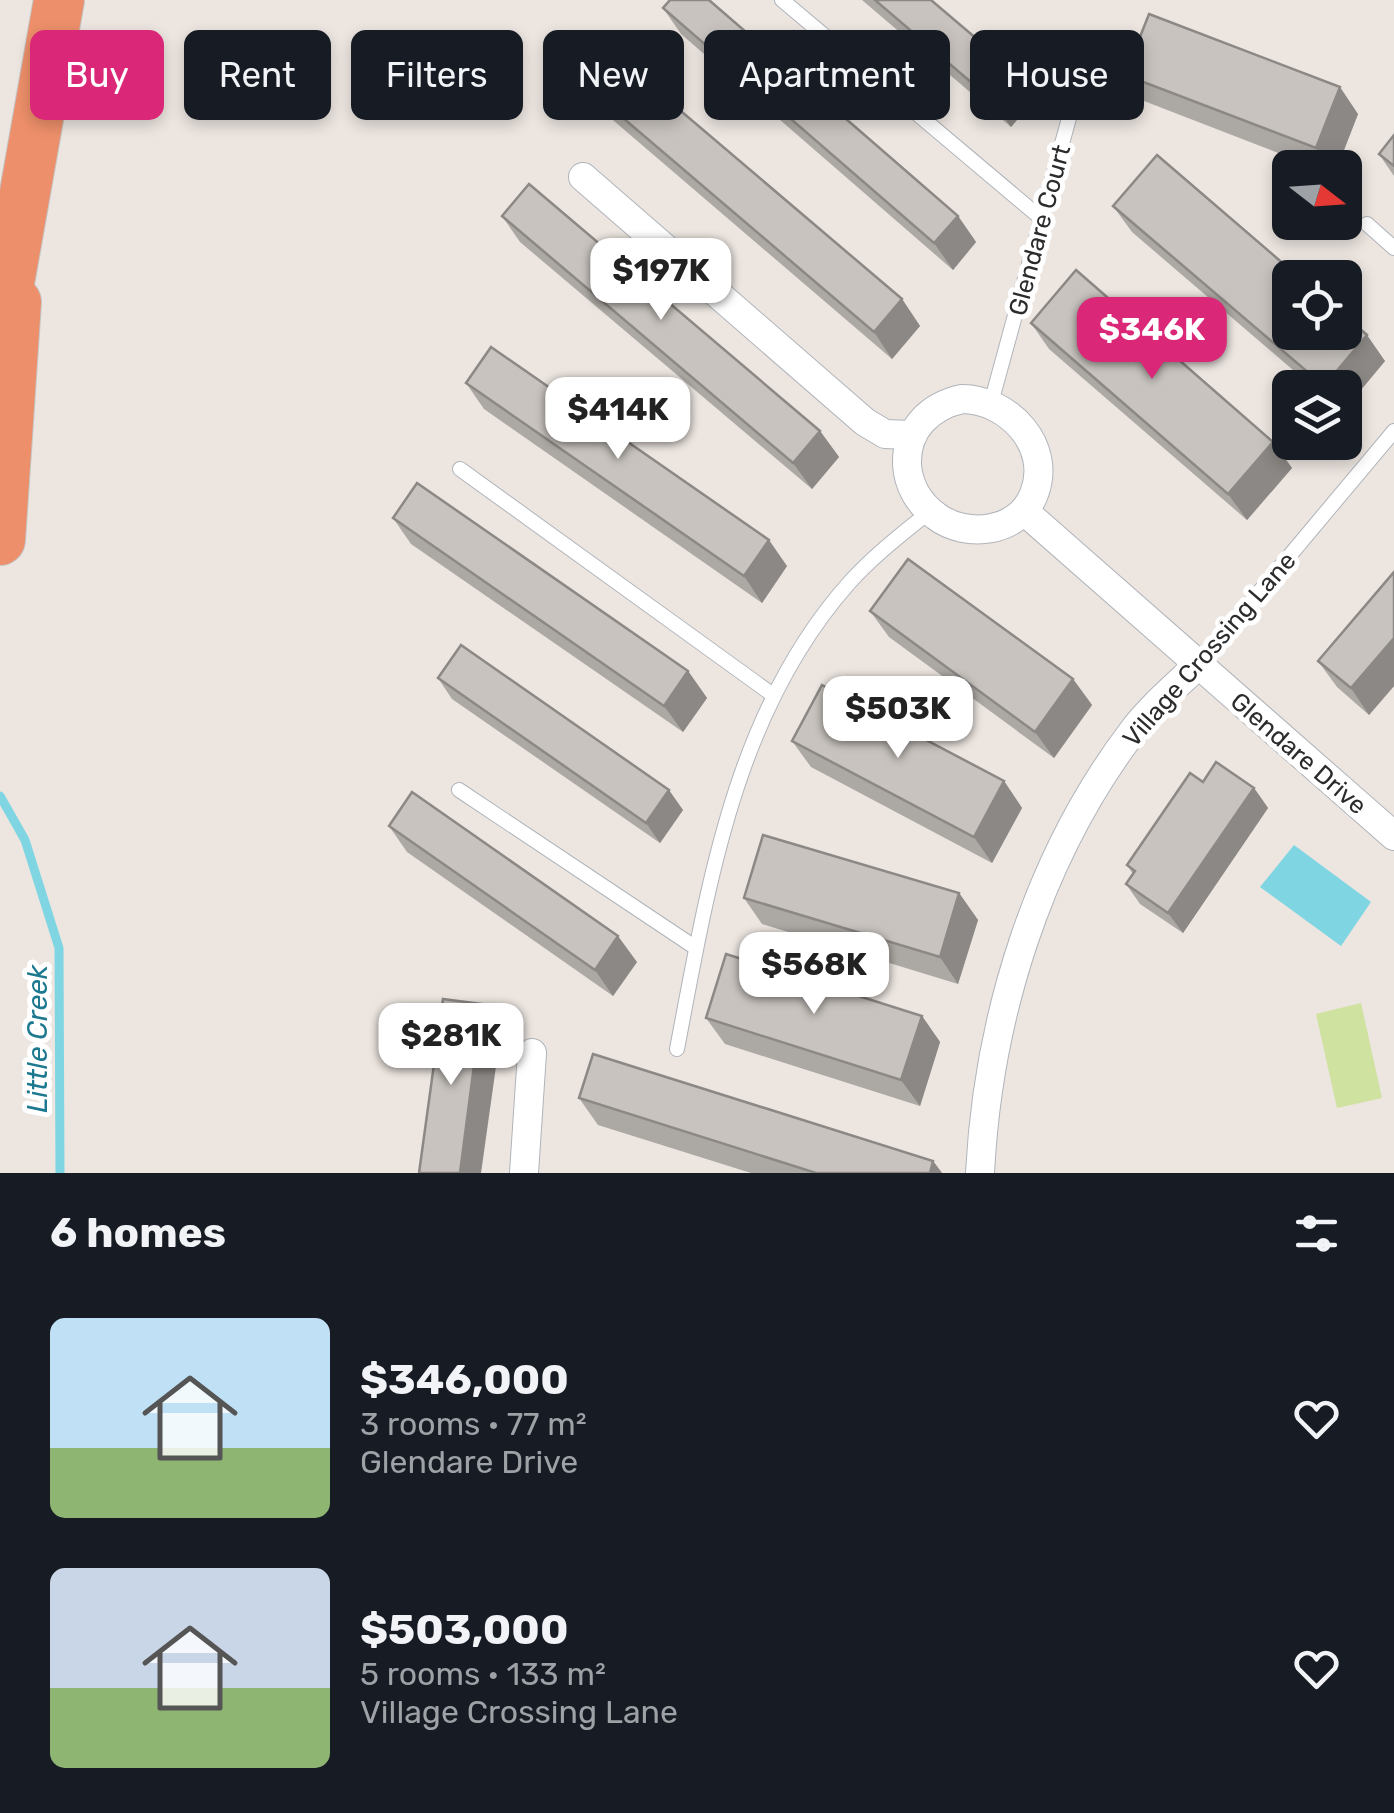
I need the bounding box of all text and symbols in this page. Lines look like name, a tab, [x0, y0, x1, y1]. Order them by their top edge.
chip: Buy	[30, 30, 164, 120]
chip: Rent	[184, 30, 331, 120]
chip: Filters	[351, 30, 523, 120]
chip: New	[543, 30, 684, 120]
chip: Apartment	[704, 30, 950, 120]
chip: House	[970, 30, 1144, 120]
street label: Glendare Court	[1003, 141, 1076, 319]
north arrow	[1272, 150, 1362, 240]
map controls	[1272, 150, 1362, 460]
pin: $197K	[591, 238, 731, 323]
text: $197K	[612, 251, 710, 289]
button: locate	[1272, 260, 1362, 350]
pin: $346K	[1082, 297, 1222, 382]
text: $346K	[1099, 310, 1205, 348]
button: layers	[1272, 370, 1362, 460]
pin: $414K	[548, 377, 688, 462]
text: $414K	[567, 390, 669, 428]
street label: Village Crossing Lane	[1117, 546, 1302, 753]
pin: $503K	[828, 676, 968, 761]
street label: Glendare Drive	[1225, 687, 1373, 820]
text: $503K	[845, 689, 951, 727]
pin: $568K	[744, 932, 884, 1017]
text: $568K	[761, 945, 867, 983]
water label: Little Creek	[21, 964, 54, 1113]
pin: $281K	[381, 1003, 521, 1088]
text: $281K	[401, 1016, 501, 1054]
icon: filters	[1289, 1206, 1344, 1261]
text: 6 homes	[50, 1208, 226, 1258]
text: $346,000	[360, 1355, 569, 1405]
icon: home	[130, 1358, 250, 1478]
icon: heart	[1289, 1391, 1344, 1446]
text: 3 rooms · 77 m²	[360, 1405, 587, 1443]
text: Glendare Drive	[360, 1443, 578, 1481]
text: $503,000	[360, 1605, 568, 1655]
icon: home	[130, 1608, 250, 1728]
icon: heart	[1289, 1641, 1344, 1696]
text: 5 rooms · 133 m²	[360, 1655, 606, 1693]
text: Village Crossing Lane	[360, 1693, 678, 1731]

